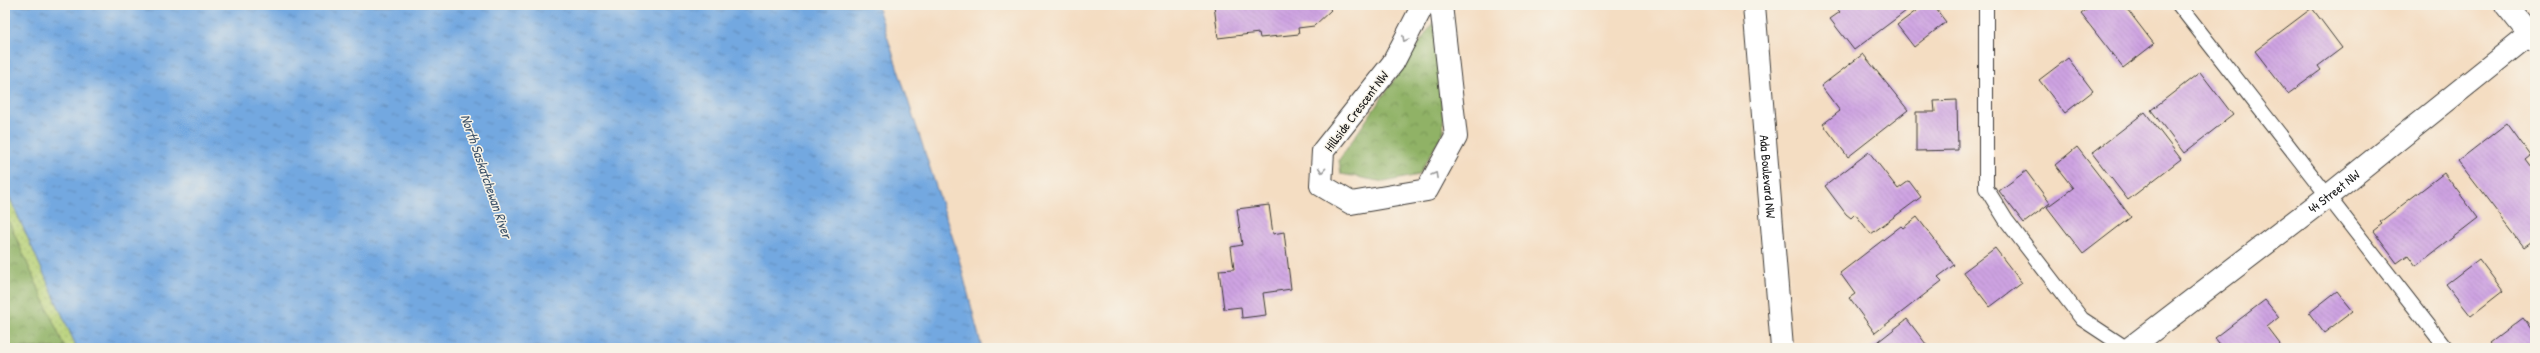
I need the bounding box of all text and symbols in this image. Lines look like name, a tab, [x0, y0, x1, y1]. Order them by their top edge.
one-way arrow	[1402, 35, 1410, 43]
street label: Hillside Crescent NW	[1320, 67, 1392, 155]
water label: North Saskatchewan River	[457, 111, 518, 242]
street label: Ada Boulevard NW	[1756, 134, 1780, 219]
street label: 44 Street NW	[2304, 165, 2363, 217]
one-way arrow	[1318, 167, 1327, 173]
one-way arrow	[1431, 172, 1438, 179]

